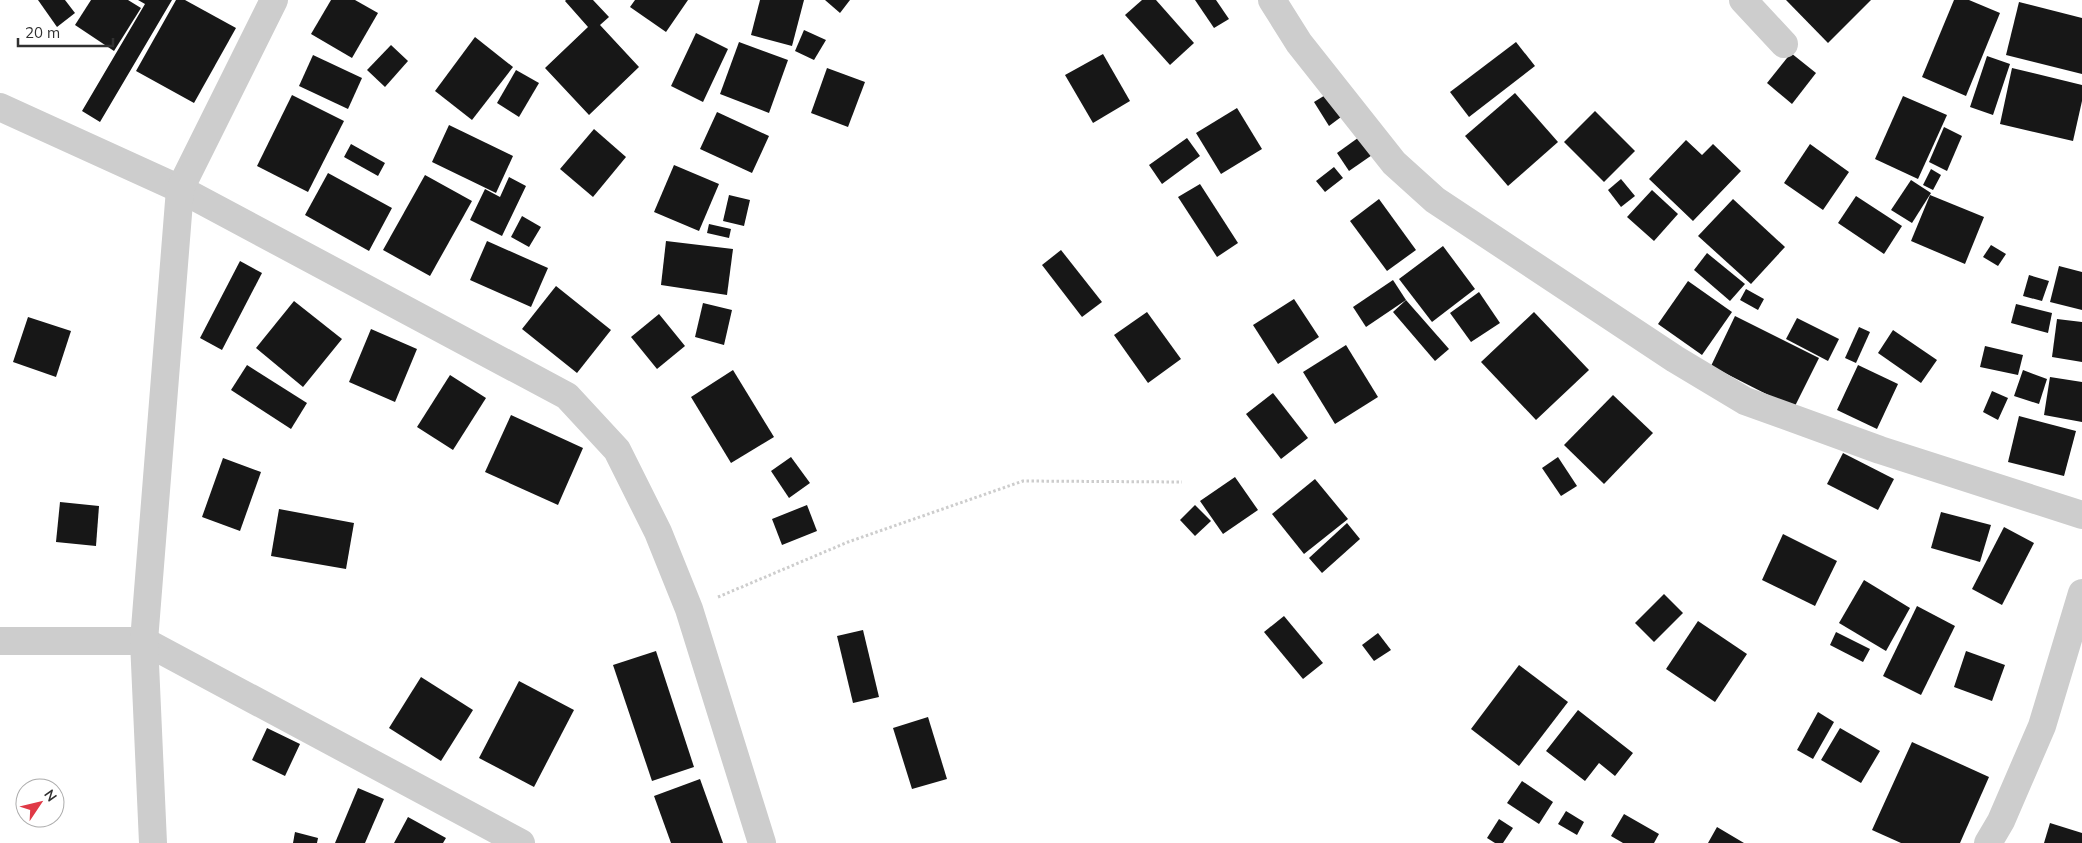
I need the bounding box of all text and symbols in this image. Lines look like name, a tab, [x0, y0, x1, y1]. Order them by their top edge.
scale bar	[18, 15, 112, 47]
text: 20 m	[25, 23, 60, 42]
north arrow	[15, 778, 65, 828]
text: N	[40, 786, 61, 805]

